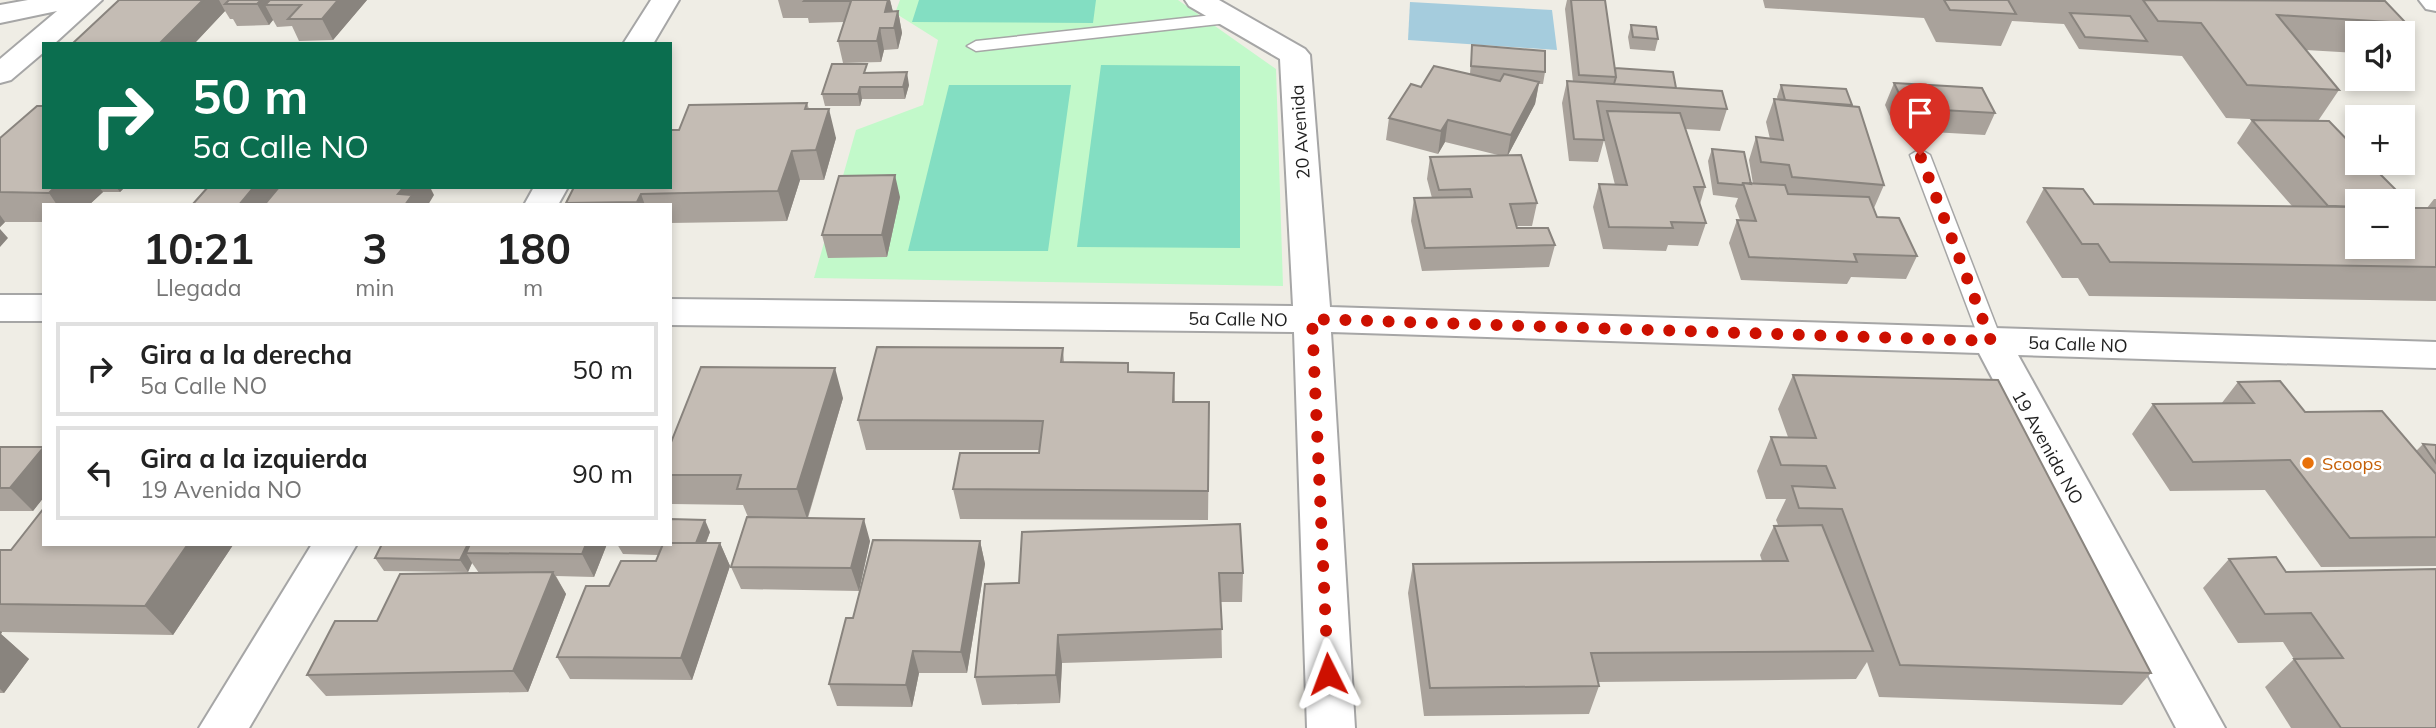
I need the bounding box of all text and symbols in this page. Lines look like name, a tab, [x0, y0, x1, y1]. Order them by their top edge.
map controls	[2345, 21, 2415, 259]
button: sound	[2345, 21, 2415, 91]
text: 50 m	[192, 65, 308, 126]
icon: right	[77, 70, 168, 161]
pin	[1890, 83, 1950, 155]
street label: 20 Avenida	[1285, 84, 1315, 180]
icon: arrive	[1901, 94, 1939, 132]
button: +	[2345, 105, 2415, 175]
text: 5a Calle NO	[192, 126, 369, 166]
button: −	[2345, 189, 2415, 259]
text: 10:21	[143, 222, 254, 275]
text: 3	[362, 222, 387, 275]
text: 180	[495, 222, 571, 275]
text: Llegada	[156, 273, 242, 302]
text: min	[355, 273, 394, 302]
text: m	[523, 273, 543, 302]
street label: 5a Calle NO	[1188, 307, 1288, 331]
street label: 5a Calle NO	[2028, 331, 2128, 357]
text: Gira a la derecha	[140, 338, 352, 371]
icon: right	[81, 350, 119, 388]
text: 50 m	[572, 353, 633, 386]
text: 5a Calle NO	[140, 371, 267, 400]
street label: 19 Avenida NO	[2007, 386, 2089, 508]
text: Gira a la izquierda	[140, 442, 368, 475]
place label: Scoops	[2322, 452, 2382, 475]
icon: left	[81, 454, 119, 492]
marker: Scoops	[2300, 455, 2316, 471]
text: 90 m	[572, 457, 633, 490]
text: 19 Avenida NO	[140, 475, 302, 504]
position arrow	[1291, 637, 1365, 711]

